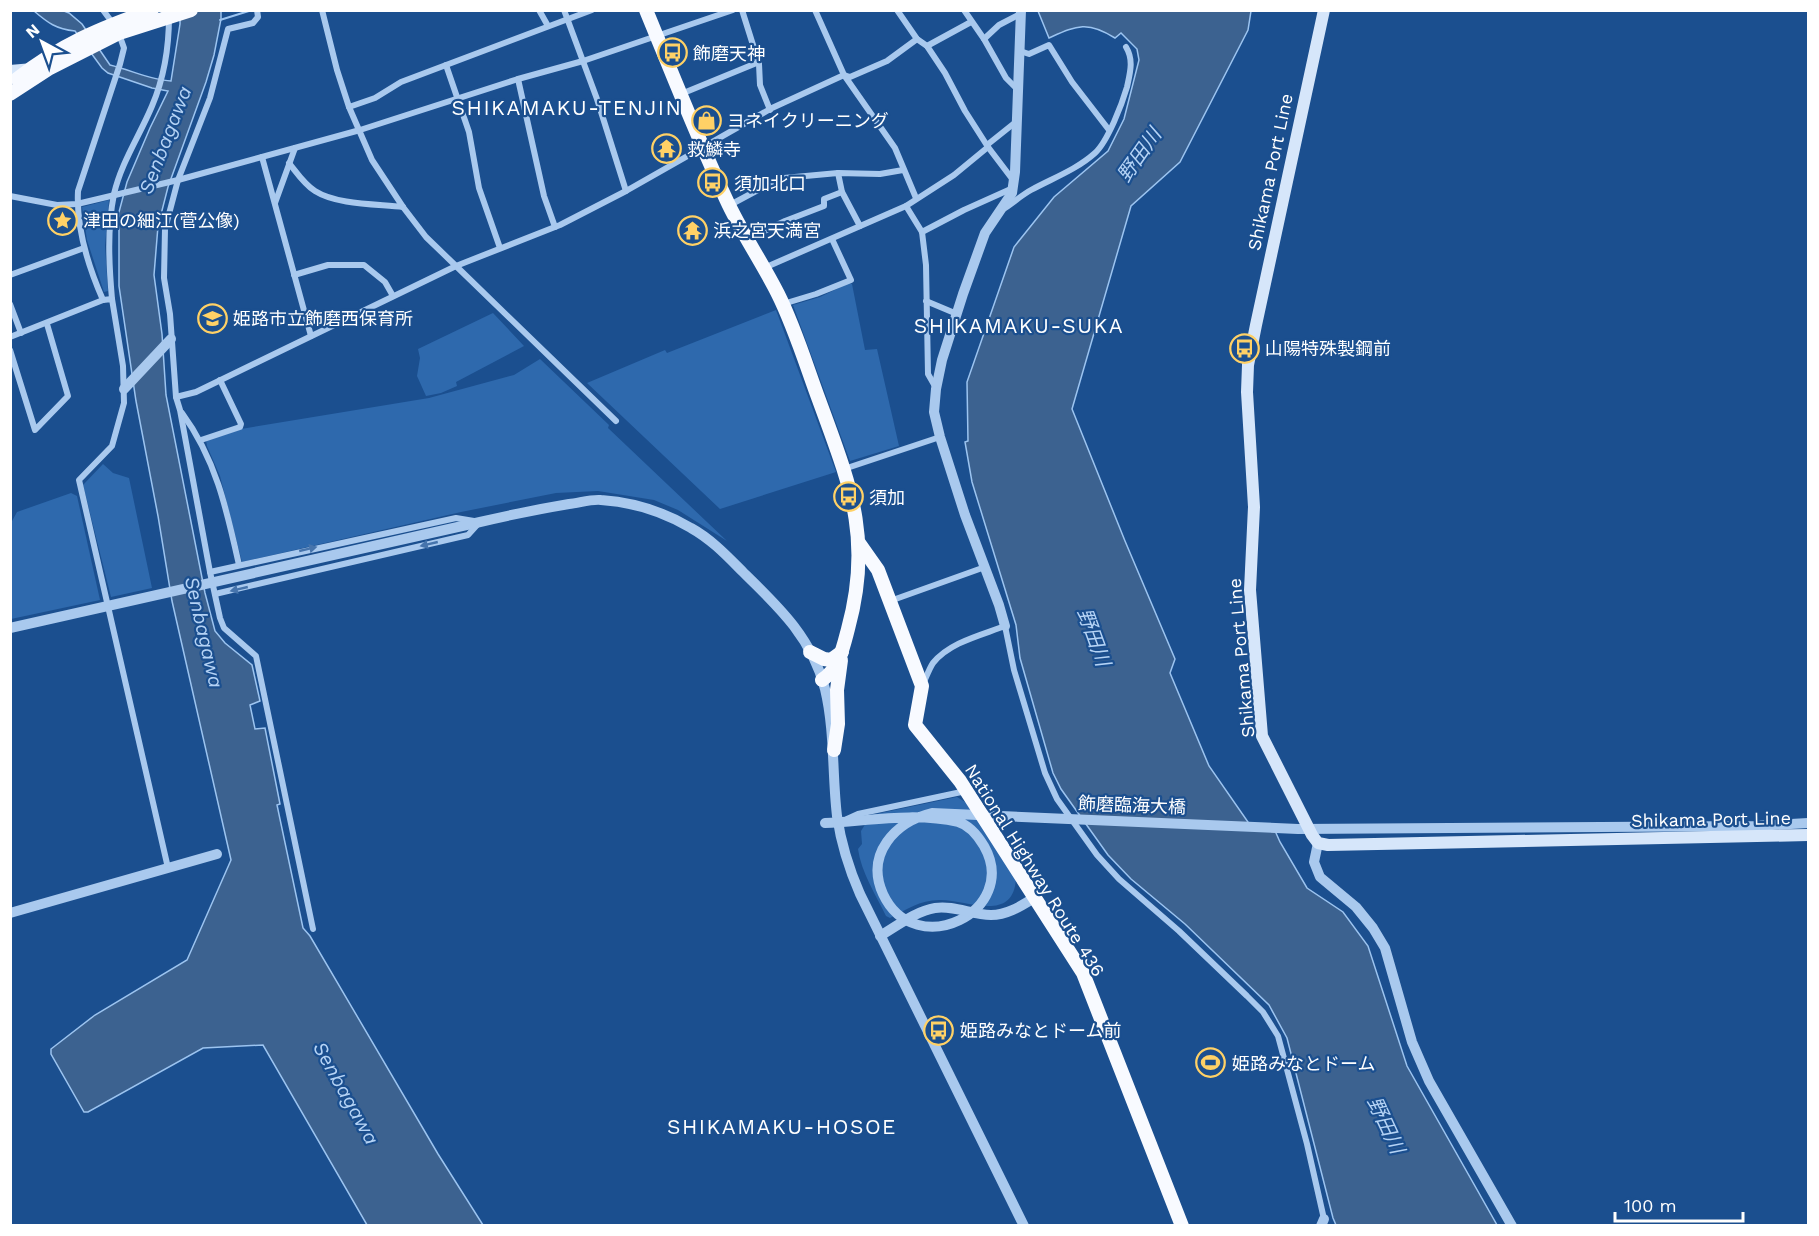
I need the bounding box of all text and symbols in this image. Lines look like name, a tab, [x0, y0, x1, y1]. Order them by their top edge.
north arrow	[12, 12, 72, 72]
text: N	[22, 20, 43, 42]
bus stop icon: 飾磨天神	[656, 37, 688, 69]
place label: 飾磨天神	[693, 43, 765, 64]
water label: Senbagawa	[133, 83, 197, 197]
street label: Shikama Port Line	[1243, 92, 1297, 252]
district label: SHIKAMAKU-TENJIN	[452, 95, 682, 120]
shop icon: ヨネイクリーニング	[690, 104, 722, 136]
place label: ヨネイクリーニング	[727, 110, 889, 131]
water label: 野田川	[1112, 122, 1167, 186]
temple icon: 救鱗寺	[650, 133, 682, 165]
place label: 救鱗寺	[687, 139, 741, 160]
bus stop icon: 須加北口	[697, 167, 729, 199]
place label: 須加北口	[734, 173, 806, 194]
place icon: 津田の細江(菅公像)	[46, 204, 78, 236]
place label: 津田の細江(菅公像)	[83, 210, 240, 231]
temple icon: 浜之宮天満宮	[676, 214, 708, 246]
place label: 浜之宮天満宮	[713, 220, 821, 241]
school or university icon: 姫路市立飾磨西保育所	[196, 302, 228, 334]
place label: 姫路市立飾磨西保育所	[233, 308, 413, 329]
district label: SHIKAMAKU-SUKA	[914, 313, 1124, 338]
bus stop icon: 山陽特殊製鋼前	[1228, 332, 1260, 364]
place label: 山陽特殊製鋼前	[1265, 338, 1391, 359]
bus stop icon: 須加	[832, 481, 864, 513]
place label: 須加	[869, 487, 905, 508]
one-way arrow	[420, 540, 438, 550]
one-way arrow	[299, 544, 317, 554]
water label: Senbagawa	[180, 574, 228, 690]
street label: Shikama Port Line	[1224, 577, 1258, 739]
one-way arrow	[230, 584, 248, 594]
water label: 野田川	[1072, 605, 1116, 671]
street label: National Highway Route 436	[961, 760, 1109, 980]
street label: 飾磨臨海大橋	[1078, 793, 1186, 817]
street label: Shikama Port Line	[1631, 807, 1791, 831]
bus stop icon: 姫路みなとドーム前	[923, 1014, 955, 1046]
place label: 姫路みなとドーム前	[960, 1020, 1121, 1041]
water label: Senbagawa	[308, 1037, 384, 1149]
sports icon: 姫路みなとドーム	[1195, 1047, 1227, 1079]
place label: 姫路みなとドーム	[1232, 1053, 1375, 1074]
water label: 野田川	[1362, 1093, 1410, 1159]
district label: SHIKAMAKU-HOSOE	[667, 1114, 897, 1139]
scale bar	[1615, 1185, 1742, 1223]
text: 100 m	[1624, 1195, 1677, 1216]

